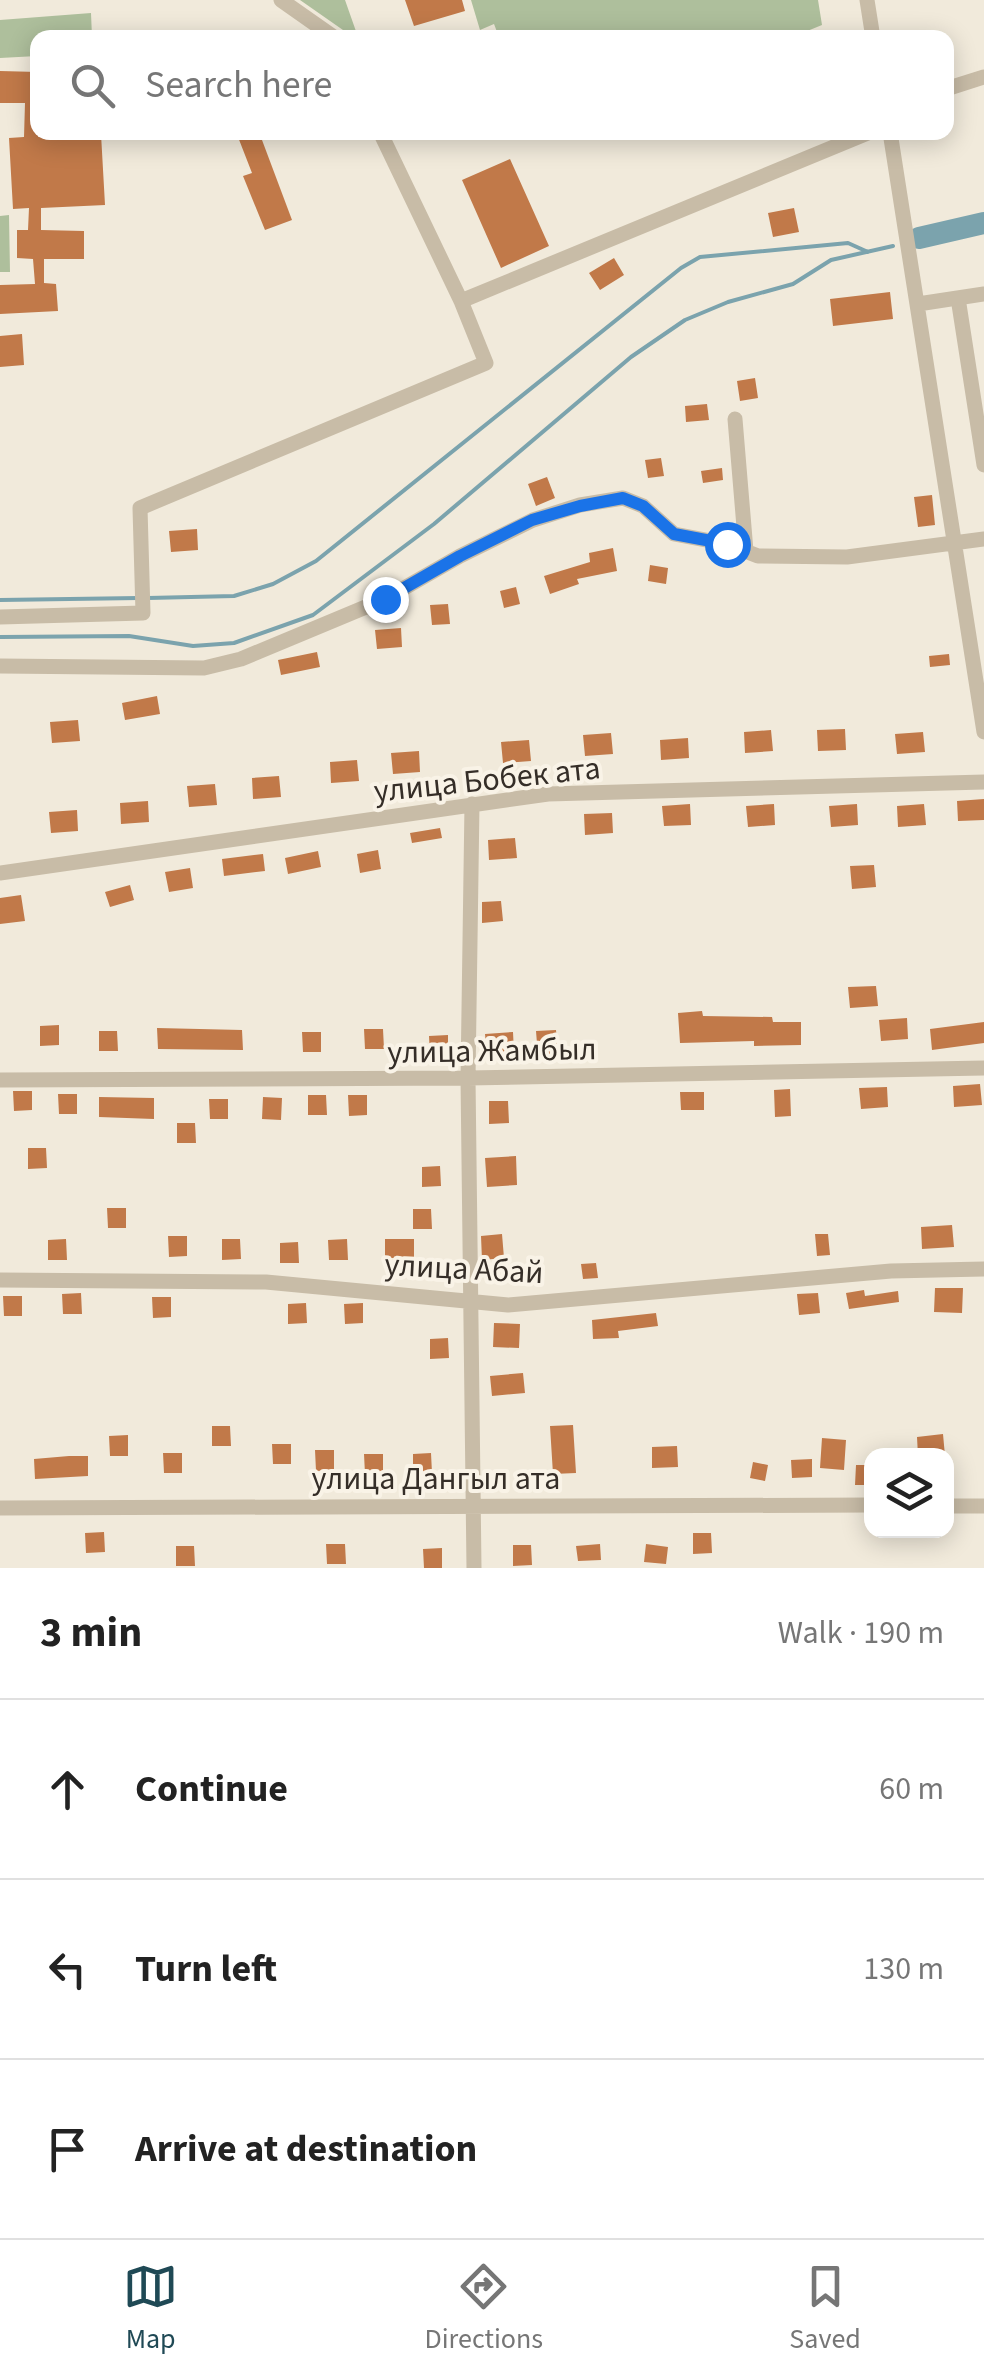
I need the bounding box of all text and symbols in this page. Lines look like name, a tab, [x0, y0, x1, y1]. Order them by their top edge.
search box	[30, 30, 954, 140]
icon: search	[65, 58, 120, 113]
text: Search here	[145, 58, 332, 112]
route start	[705, 522, 751, 568]
route end	[363, 577, 409, 623]
street label: улица Бобек ата	[372, 745, 603, 815]
street label: улица Жамбыл	[387, 1026, 597, 1076]
street label: улица Абай	[383, 1242, 545, 1296]
map controls	[864, 1448, 954, 1538]
button: layers	[864, 1448, 954, 1538]
street label: улица Дангыл ата	[311, 1456, 561, 1502]
text: 3 min	[40, 1603, 142, 1663]
text: Walk · 190 m	[778, 1610, 944, 1656]
icon: ahead	[40, 1762, 95, 1817]
text: Continue	[135, 1762, 288, 1816]
text: 60 m	[879, 1766, 944, 1812]
icon: left	[40, 1942, 95, 1997]
text: Turn left	[135, 1942, 277, 1996]
text: 130 m	[863, 1946, 944, 1992]
icon: arrive	[40, 2122, 95, 2177]
text: Arrive at destination	[135, 2122, 477, 2176]
tab: Map	[123, 2259, 178, 2359]
tab: Directions	[425, 2259, 543, 2359]
tab: Saved	[789, 2259, 861, 2359]

